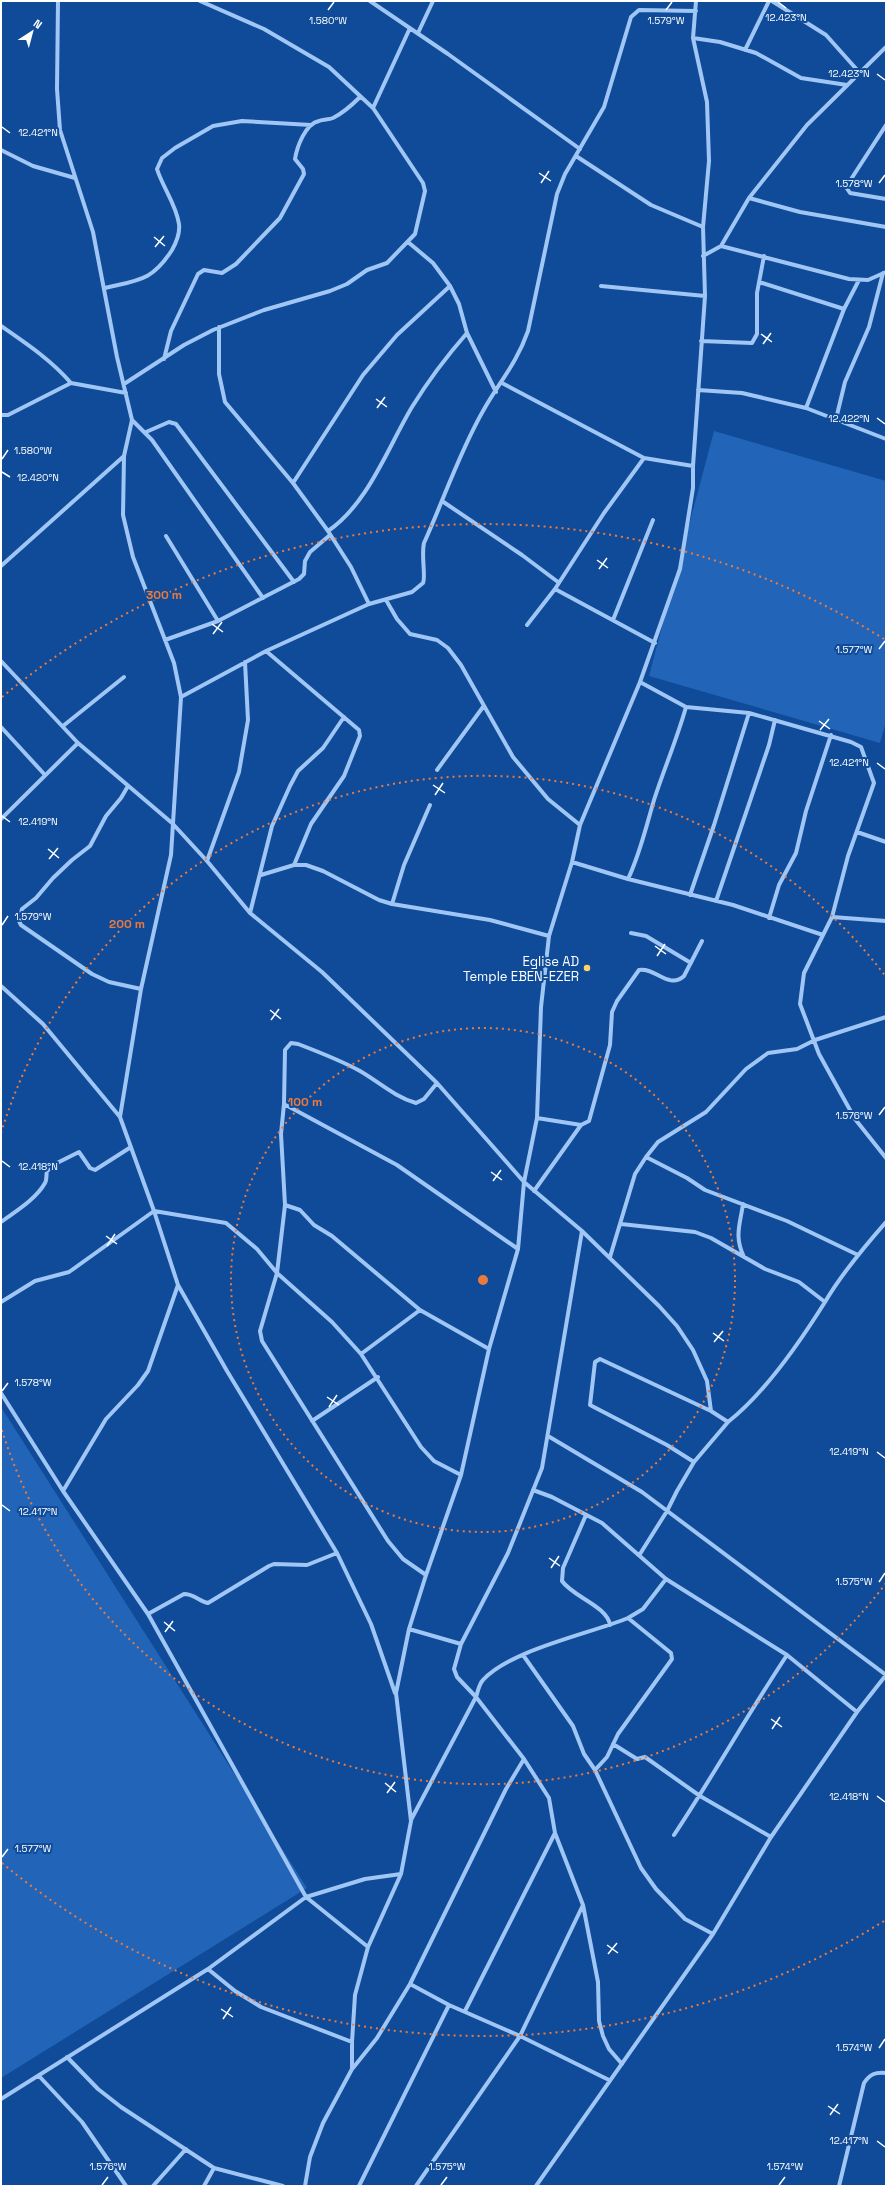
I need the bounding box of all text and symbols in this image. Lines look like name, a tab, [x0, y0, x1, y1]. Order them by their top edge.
text: 12.423°N	[765, 11, 807, 24]
north arrow	[12, 12, 52, 52]
text: 1.580°W	[309, 14, 347, 27]
text: 1.579°W	[648, 14, 685, 27]
text: N	[31, 16, 45, 32]
text: 12.423°N	[828, 67, 870, 80]
text: 12.421°N	[18, 126, 58, 139]
text: 1.578°W	[836, 177, 873, 190]
text: 12.422°N	[828, 412, 870, 425]
text: 1.580°W	[14, 444, 52, 457]
text: 12.420°N	[17, 471, 59, 484]
text: 300 m	[146, 587, 182, 603]
text: 1.577°W	[836, 643, 872, 656]
text: 12.421°N	[829, 756, 869, 769]
text: 12.419°N	[18, 815, 58, 828]
text: 1.579°W	[15, 910, 52, 923]
text: 200 m	[109, 916, 145, 932]
place label: Eglise AD Temple EBEN-EZER	[463, 953, 579, 985]
marker: Eglise AD Temple EBEN-EZER	[582, 963, 592, 973]
text: 100 m	[288, 1094, 322, 1110]
text: 1.576°W	[836, 1109, 873, 1122]
text: 12.418°N	[18, 1160, 58, 1173]
centre of rings	[476, 1273, 490, 1287]
text: 1.578°W	[15, 1376, 52, 1389]
text: 12.419°N	[829, 1445, 869, 1458]
text: 12.417°N	[18, 1505, 58, 1518]
text: 1.575°W	[836, 1575, 873, 1588]
text: 12.418°N	[829, 1790, 869, 1803]
text: 1.577°W	[15, 1842, 51, 1855]
text: 1.574°W	[836, 2041, 872, 2054]
text: 12.417°N	[829, 2134, 869, 2147]
text: 1.576°W	[90, 2160, 127, 2173]
text: 1.575°W	[429, 2160, 466, 2173]
text: 1.574°W	[767, 2160, 803, 2173]

